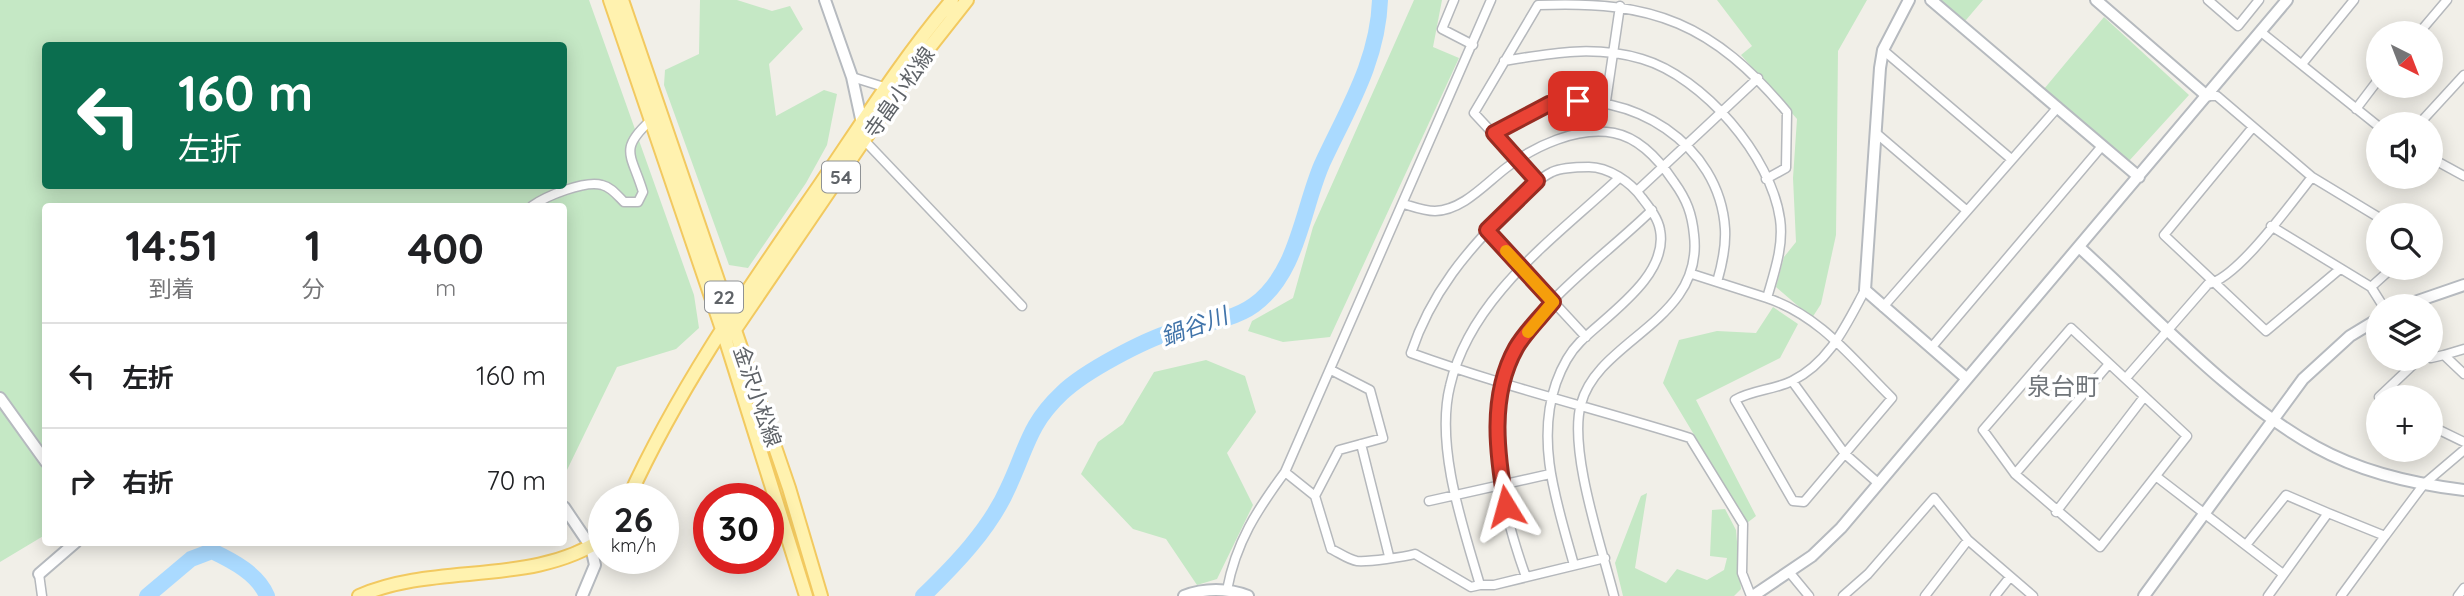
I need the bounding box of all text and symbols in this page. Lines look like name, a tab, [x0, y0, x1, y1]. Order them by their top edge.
north arrow	[2366, 21, 2443, 98]
map controls	[2366, 21, 2443, 462]
street label: 寺畠小松線	[858, 42, 940, 142]
text: 160 m	[178, 62, 313, 123]
icon: left	[63, 70, 154, 161]
pin	[1548, 71, 1608, 131]
icon: arrive	[1559, 82, 1597, 120]
button: sound	[2366, 112, 2443, 189]
text: 左折	[178, 128, 242, 168]
road number: 54	[822, 162, 860, 192]
button: search	[2366, 203, 2443, 280]
text: 14:51	[125, 219, 218, 272]
text: 1	[305, 219, 321, 272]
text: 400	[408, 222, 484, 275]
text: m	[435, 273, 456, 302]
text: 到着	[149, 274, 195, 303]
text: 分	[301, 274, 324, 303]
road number: 22	[705, 282, 743, 312]
button: layers	[2366, 294, 2443, 371]
water label: 鍋谷川	[1157, 300, 1234, 351]
street label: 金沢小松線	[729, 342, 787, 450]
icon: left	[63, 357, 101, 395]
text: 160 m	[476, 359, 546, 392]
text: 左折	[122, 361, 174, 394]
district label: 泉台町	[2027, 371, 2099, 401]
button: +	[2366, 385, 2443, 462]
icon: right	[63, 462, 101, 500]
text: 70 m	[486, 464, 546, 497]
text: 右折	[122, 466, 174, 499]
position arrow	[1469, 469, 1543, 543]
speed limit sign: 30	[693, 483, 784, 574]
text: 26	[614, 497, 653, 541]
text: km/h	[611, 534, 656, 557]

